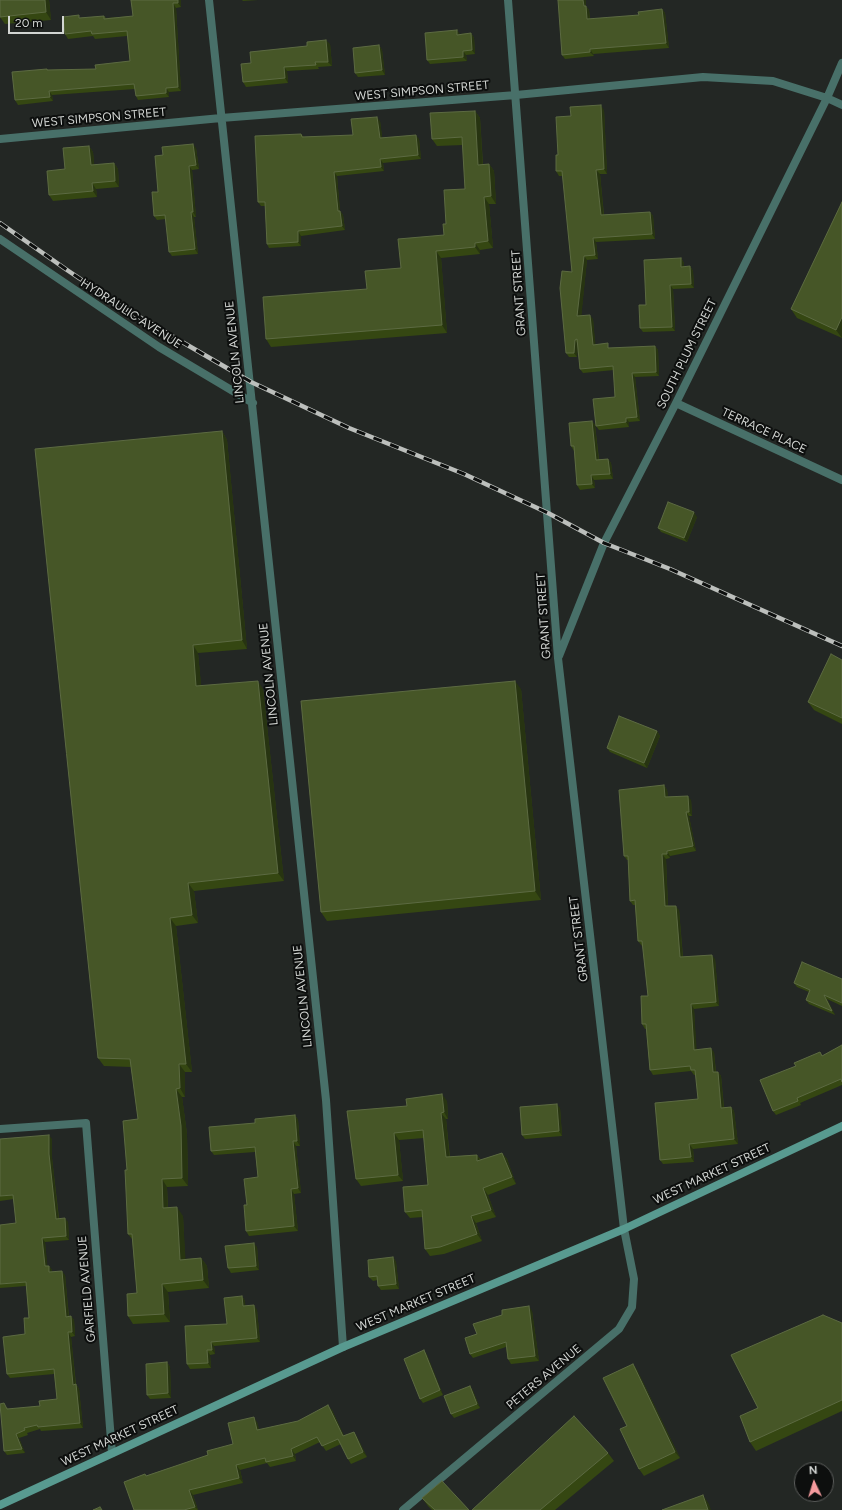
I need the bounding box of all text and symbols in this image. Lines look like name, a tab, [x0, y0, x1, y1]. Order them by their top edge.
scale bar	[10, 8, 66, 34]
text: 20 m	[15, 16, 43, 30]
street label: WEST SIMPSON STREET	[354, 78, 490, 104]
street label: WEST SIMPSON STREET	[31, 105, 167, 131]
street label: GRANT STREET	[509, 250, 529, 336]
street label: HYDRAULIC AVENUE	[78, 276, 184, 352]
street label: SOUTH PLUM STREET	[654, 297, 720, 411]
street label: LINCOLN AVENUE	[222, 300, 248, 404]
street label: TERRACE PLACE	[719, 405, 809, 457]
street label: GRANT STREET	[534, 573, 554, 659]
street label: LINCOLN AVENUE	[256, 622, 282, 726]
street label: GRANT STREET	[567, 895, 591, 983]
street label: LINCOLN AVENUE	[290, 944, 316, 1048]
street label: WEST MARKET STREET	[651, 1140, 773, 1208]
street label: GARFIELD AVENUE	[75, 1235, 99, 1343]
street label: WEST MARKET STREET	[354, 1271, 478, 1335]
street label: PETERS AVENUE	[504, 1341, 584, 1413]
street label: WEST MARKET STREET	[59, 1402, 181, 1470]
north arrow	[794, 1462, 834, 1502]
text: N	[808, 1464, 818, 1477]

